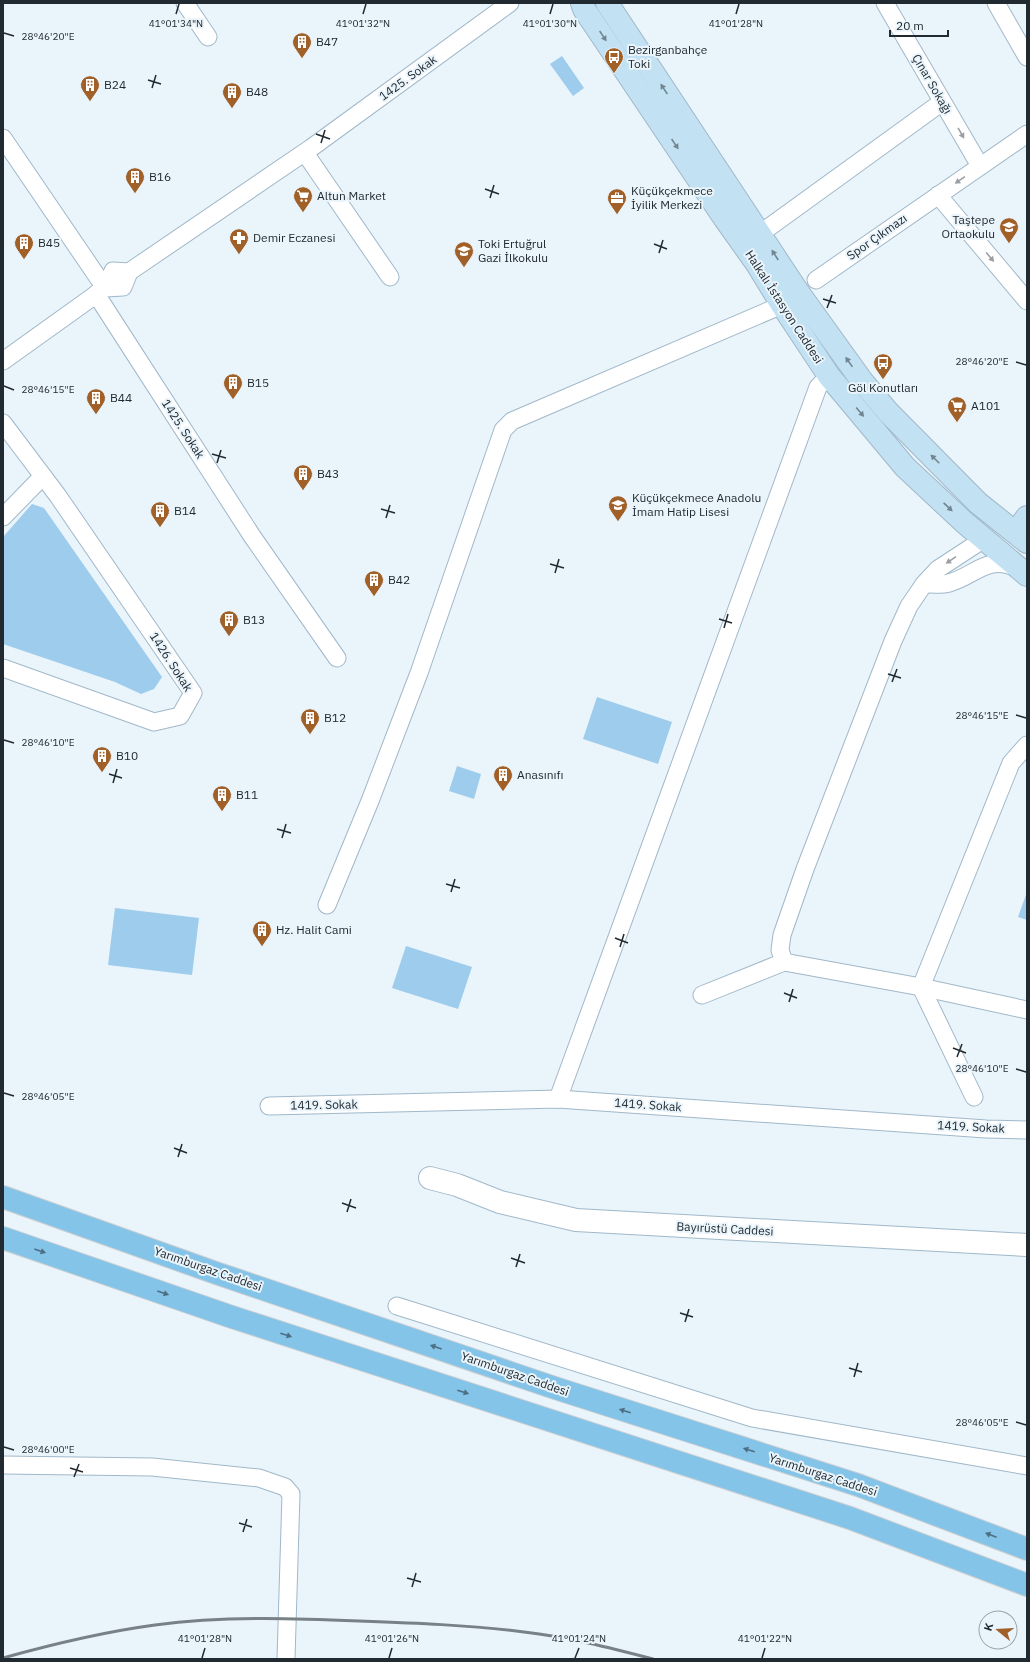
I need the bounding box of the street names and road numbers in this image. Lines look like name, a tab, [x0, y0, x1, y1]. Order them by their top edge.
street label: 1425. Sokak	[376, 51, 440, 104]
street label: Çınar Sokağı	[909, 51, 956, 116]
street label: Spor Çıkmazı	[844, 210, 910, 263]
street label: Halkalı İstasyon Caddesi	[742, 247, 827, 366]
street label: 1425. Sokak	[159, 396, 208, 462]
street label: 1426. Sokak	[147, 629, 196, 695]
street label: 1419. Sokak	[614, 1095, 683, 1114]
street label: 1419. Sokak	[290, 1096, 359, 1113]
street label: 1419. Sokak	[937, 1117, 1006, 1136]
street label: Bayırüstü Caddesi	[676, 1218, 774, 1239]
street label: Yarımburgaz Caddesi	[152, 1243, 264, 1294]
street label: Yarımburgaz Caddesi	[459, 1348, 571, 1399]
street label: Yarımburgaz Caddesi	[767, 1450, 879, 1499]

